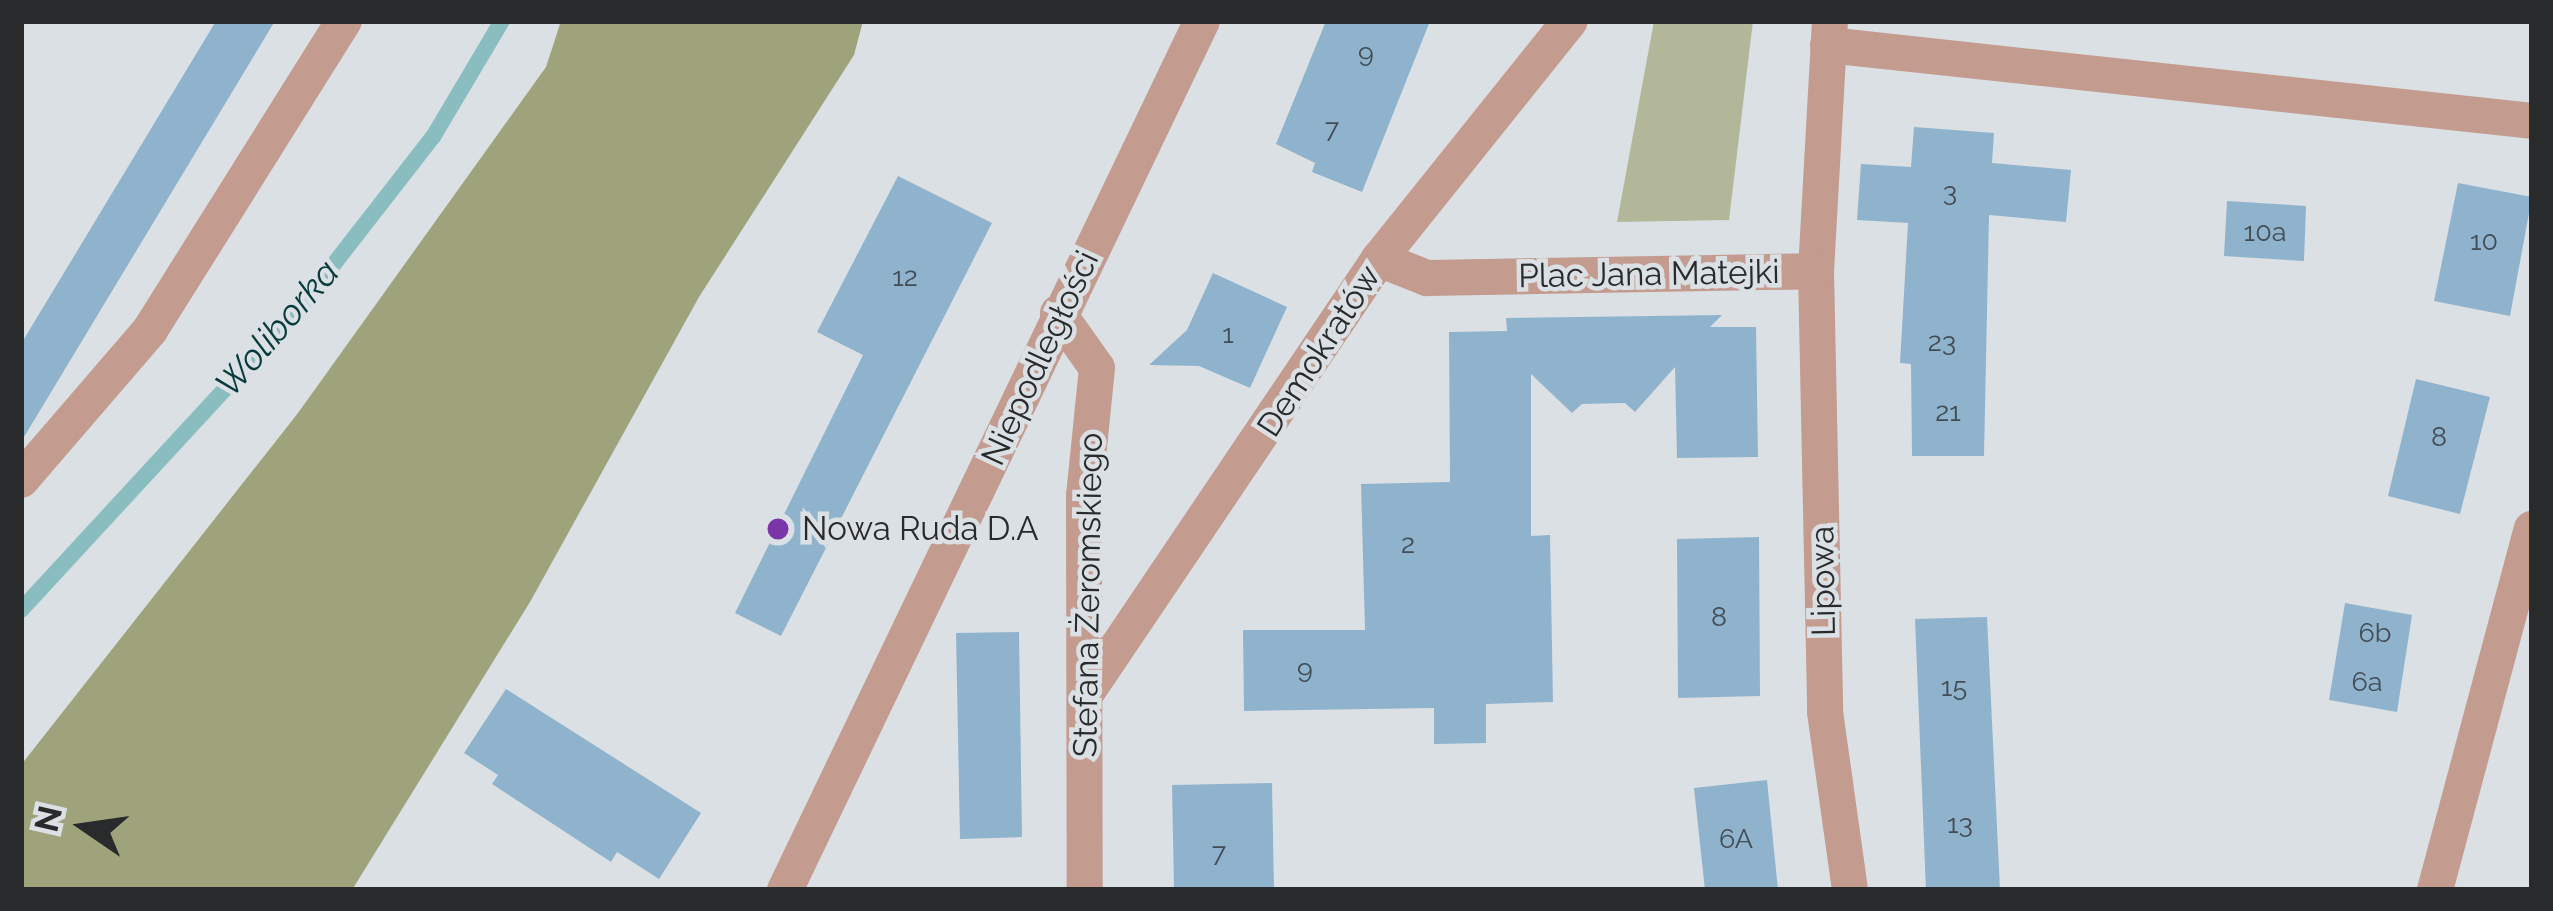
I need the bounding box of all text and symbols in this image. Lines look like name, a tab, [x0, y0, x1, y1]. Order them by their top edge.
house number: 9	[1358, 37, 1374, 69]
house number: 7	[1325, 113, 1339, 145]
house number: 3	[1943, 176, 1957, 208]
house number: 10a	[2244, 216, 2286, 248]
house number: 10	[2470, 225, 2498, 257]
street label: Niepodległości	[973, 245, 1107, 471]
water label: Woliborka	[206, 251, 348, 405]
street label: Plac Jana Matejki	[1518, 252, 1780, 296]
street label: Demokratów	[1249, 258, 1389, 444]
house number: 12	[892, 261, 918, 293]
house number: 1	[1222, 318, 1234, 350]
house number: 23	[1928, 326, 1956, 358]
house number: 21	[1935, 396, 1961, 428]
house number: 8	[2431, 421, 2447, 453]
street label: Stefana Żeromskiego	[1065, 432, 1111, 758]
place label: Nowa Ruda D.A	[802, 509, 1039, 549]
marker: Nowa Ruda D.A	[765, 516, 791, 542]
street label: Lipowa	[1802, 526, 1844, 636]
house number: 2	[1401, 528, 1415, 560]
house number: 8	[1711, 601, 1727, 633]
house number: 6b	[2359, 617, 2391, 649]
house number: 9	[1297, 653, 1313, 685]
house number: 6a	[2352, 666, 2382, 698]
house number: 15	[1941, 671, 1967, 703]
north arrow	[24, 767, 144, 887]
text: N	[27, 802, 70, 835]
house number: 13	[1947, 808, 1973, 840]
house number: 6A	[1719, 823, 1753, 855]
house number: 7	[1212, 837, 1226, 869]

